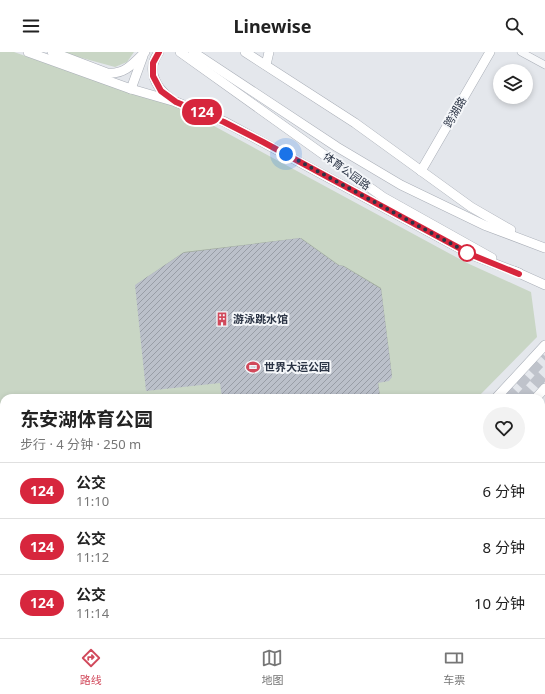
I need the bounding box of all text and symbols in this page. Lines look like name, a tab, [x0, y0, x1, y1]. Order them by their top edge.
text: Linewise	[233, 14, 312, 38]
icon: menu	[20, 15, 42, 37]
icon: search	[503, 15, 525, 37]
map controls	[493, 64, 533, 104]
button: layers	[493, 64, 533, 104]
street label: 跨湖路	[440, 94, 469, 130]
line badge: 124	[179, 99, 225, 125]
text: 124	[190, 102, 214, 121]
your location	[276, 144, 296, 164]
street label: 体育公园路	[321, 148, 374, 193]
unlabelled marker	[458, 244, 476, 262]
building icon: 游泳跳水馆	[214, 311, 230, 327]
place label: 游泳跳水馆	[233, 311, 288, 326]
sports icon: 世界大运公园	[245, 359, 261, 375]
place label: 世界大运公园	[264, 359, 330, 374]
text: 东安湖体育公园	[20, 406, 153, 432]
button: heart	[483, 407, 525, 449]
text: 步行 · 4 分钟 · 250 m	[20, 435, 141, 453]
text: 公交	[76, 472, 106, 492]
text: 124	[30, 481, 54, 500]
text: 6 分钟	[483, 481, 525, 501]
text: 11:10	[76, 492, 109, 510]
text: 公交	[76, 528, 106, 548]
text: 124	[30, 537, 54, 556]
text: 8 分钟	[483, 537, 525, 557]
text: 11:12	[76, 548, 109, 566]
text: 公交	[76, 584, 106, 604]
text: 124	[30, 593, 54, 612]
text: 10 分钟	[474, 593, 525, 613]
text: 11:14	[76, 604, 109, 622]
tab: 路线	[80, 647, 102, 687]
tab: 地图	[261, 647, 283, 687]
tab: 车票	[443, 647, 465, 687]

